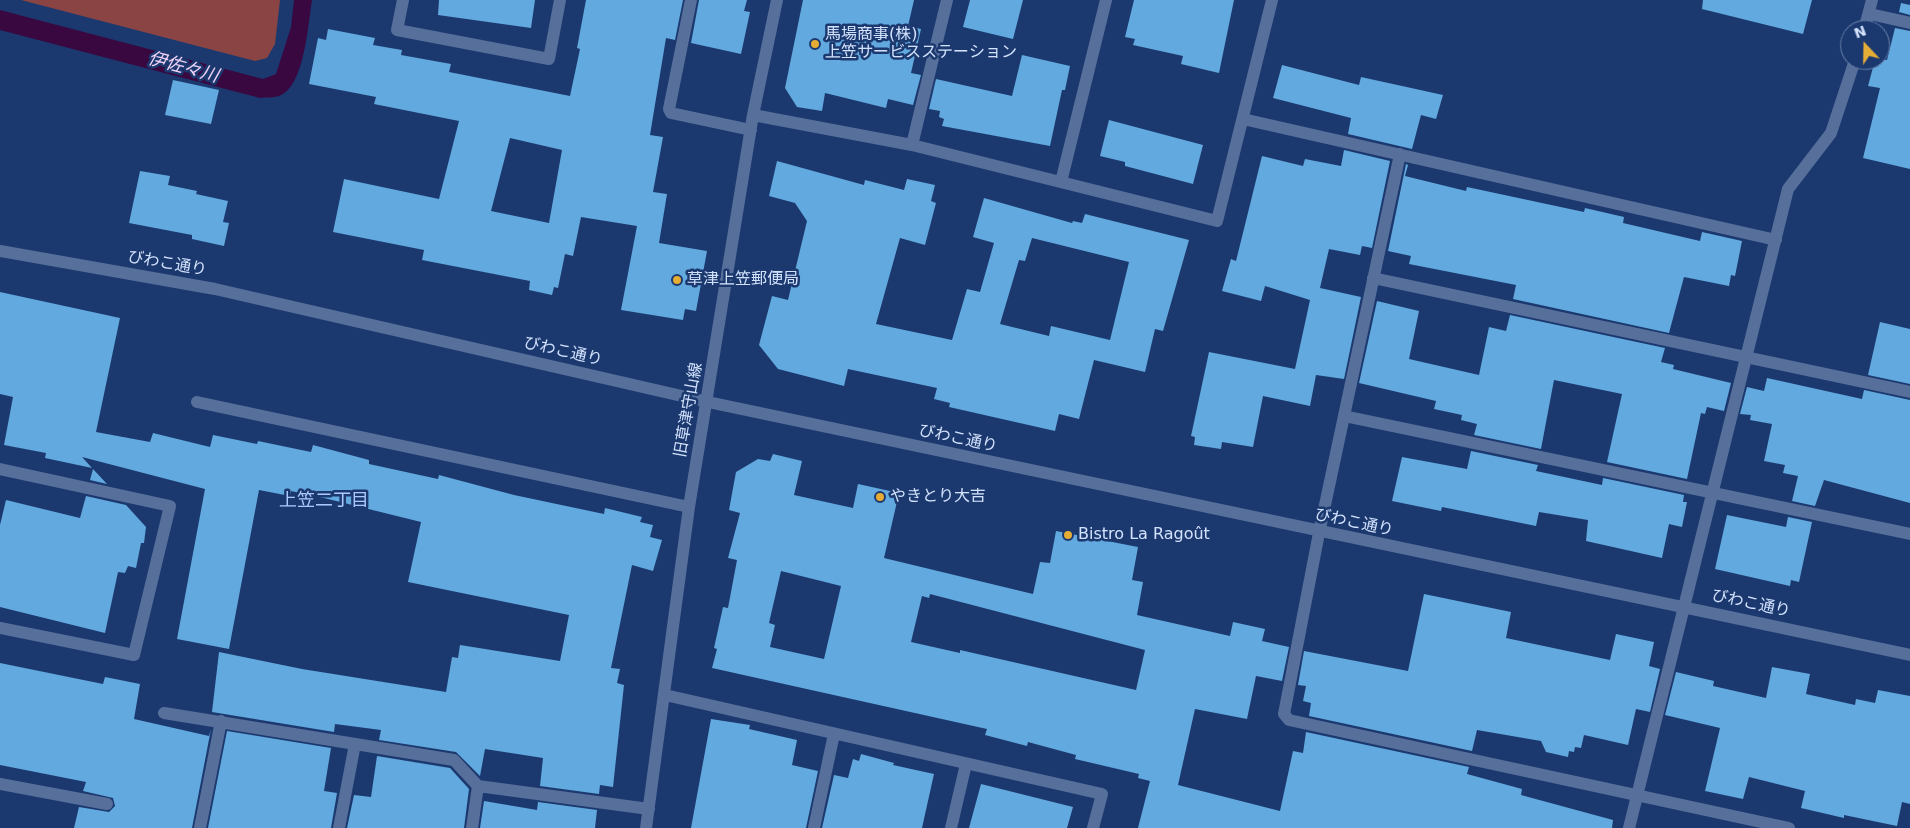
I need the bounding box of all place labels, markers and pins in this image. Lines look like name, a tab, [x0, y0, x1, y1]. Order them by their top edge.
place label: 馬場商事(株) 上笠サービスステーション	[825, 25, 1017, 63]
marker: 馬場商事(株) 上笠サービスステーション	[809, 38, 821, 50]
place label: 草津上笠郵便局	[687, 270, 799, 290]
marker: 草津上笠郵便局	[671, 274, 683, 286]
place label: やきとり大吉	[890, 487, 986, 507]
marker: やきとり大吉	[874, 491, 886, 503]
place label: Bistro La Ragoût	[1078, 525, 1210, 545]
marker: Bistro La Ragoût	[1062, 529, 1074, 541]

